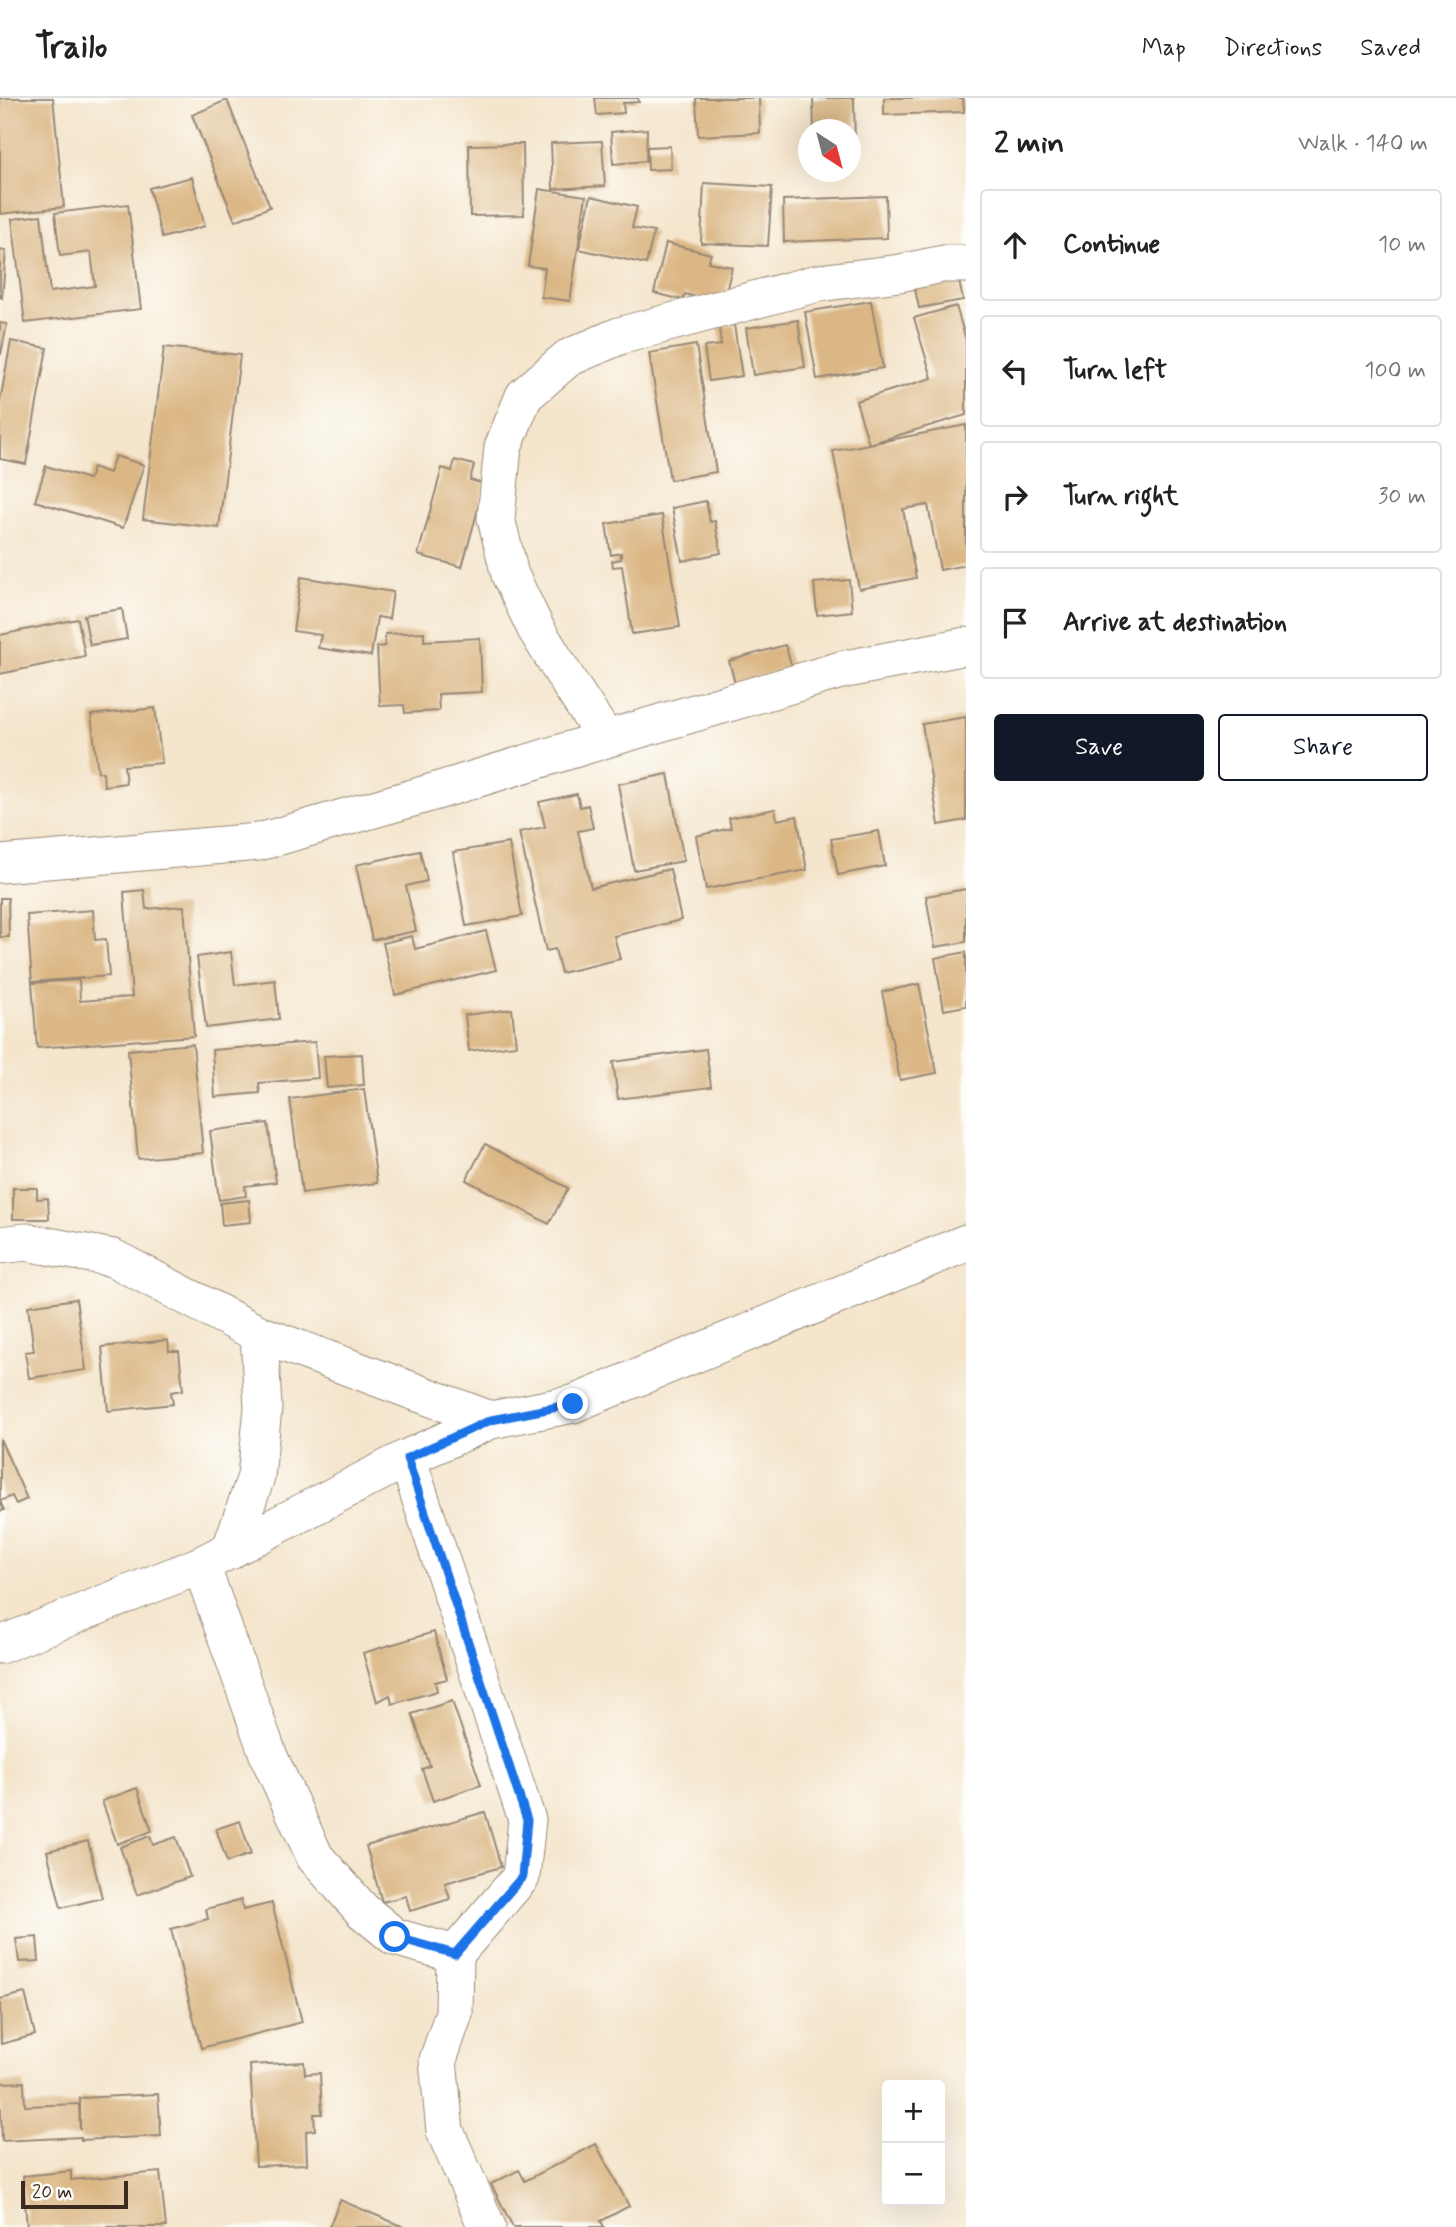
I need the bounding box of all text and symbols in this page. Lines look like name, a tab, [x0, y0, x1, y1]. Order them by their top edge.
text: Trailo	[35, 26, 107, 70]
text: Map	[1142, 33, 1186, 64]
text: Directions	[1224, 33, 1322, 64]
text: Saved	[1360, 33, 1421, 64]
north arrow	[798, 119, 861, 182]
text: 2 min	[994, 124, 1064, 163]
text: Walk · 140 m	[1298, 129, 1428, 159]
icon: ahead	[996, 226, 1034, 264]
text: Continue	[1063, 228, 1160, 262]
text: 10 m	[1378, 230, 1426, 260]
icon: left	[996, 352, 1034, 390]
text: Turn left	[1063, 354, 1167, 388]
text: 100 m	[1364, 356, 1426, 386]
icon: right	[996, 478, 1034, 516]
text: Turn right	[1063, 480, 1179, 514]
text: 30 m	[1378, 482, 1426, 512]
icon: arrive	[996, 604, 1034, 642]
text: Arrive at destination	[1063, 606, 1287, 640]
button: Save	[994, 714, 1204, 781]
button: Share	[1218, 714, 1428, 781]
route end	[557, 1388, 588, 1419]
route start	[379, 1921, 410, 1952]
map controls	[882, 2080, 945, 2206]
button: +	[882, 2080, 945, 2143]
button: −	[882, 2143, 945, 2206]
scale bar	[21, 2178, 128, 2210]
text: 20 m	[32, 2180, 72, 2205]

